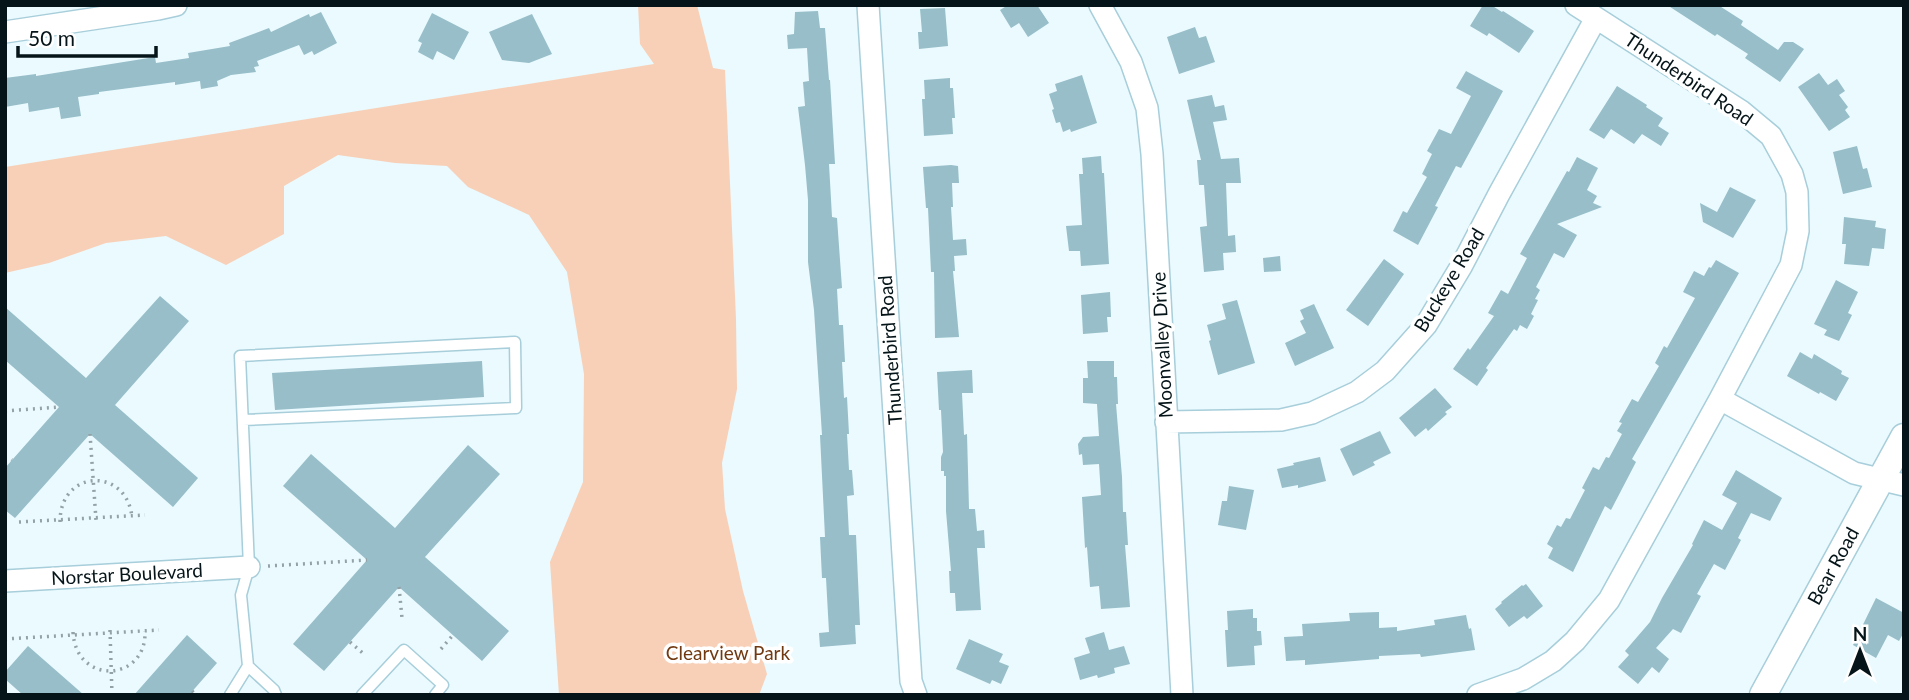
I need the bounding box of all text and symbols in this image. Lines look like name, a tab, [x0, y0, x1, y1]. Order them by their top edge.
scale bar	[18, 14, 156, 58]
text: 50 m	[28, 25, 75, 50]
street label: Thunderbird Road	[1621, 27, 1758, 130]
street label: Buckeye Road	[1409, 224, 1489, 336]
street label: Moonvalley Drive	[1146, 271, 1177, 419]
street label: Thunderbird Road	[873, 274, 906, 426]
street label: Bear Road	[1802, 523, 1863, 609]
street label: Norstar Boulevard	[51, 558, 203, 589]
north arrow	[1825, 616, 1895, 686]
text: N	[1853, 622, 1867, 645]
park label: Clearview Park	[666, 641, 791, 664]

